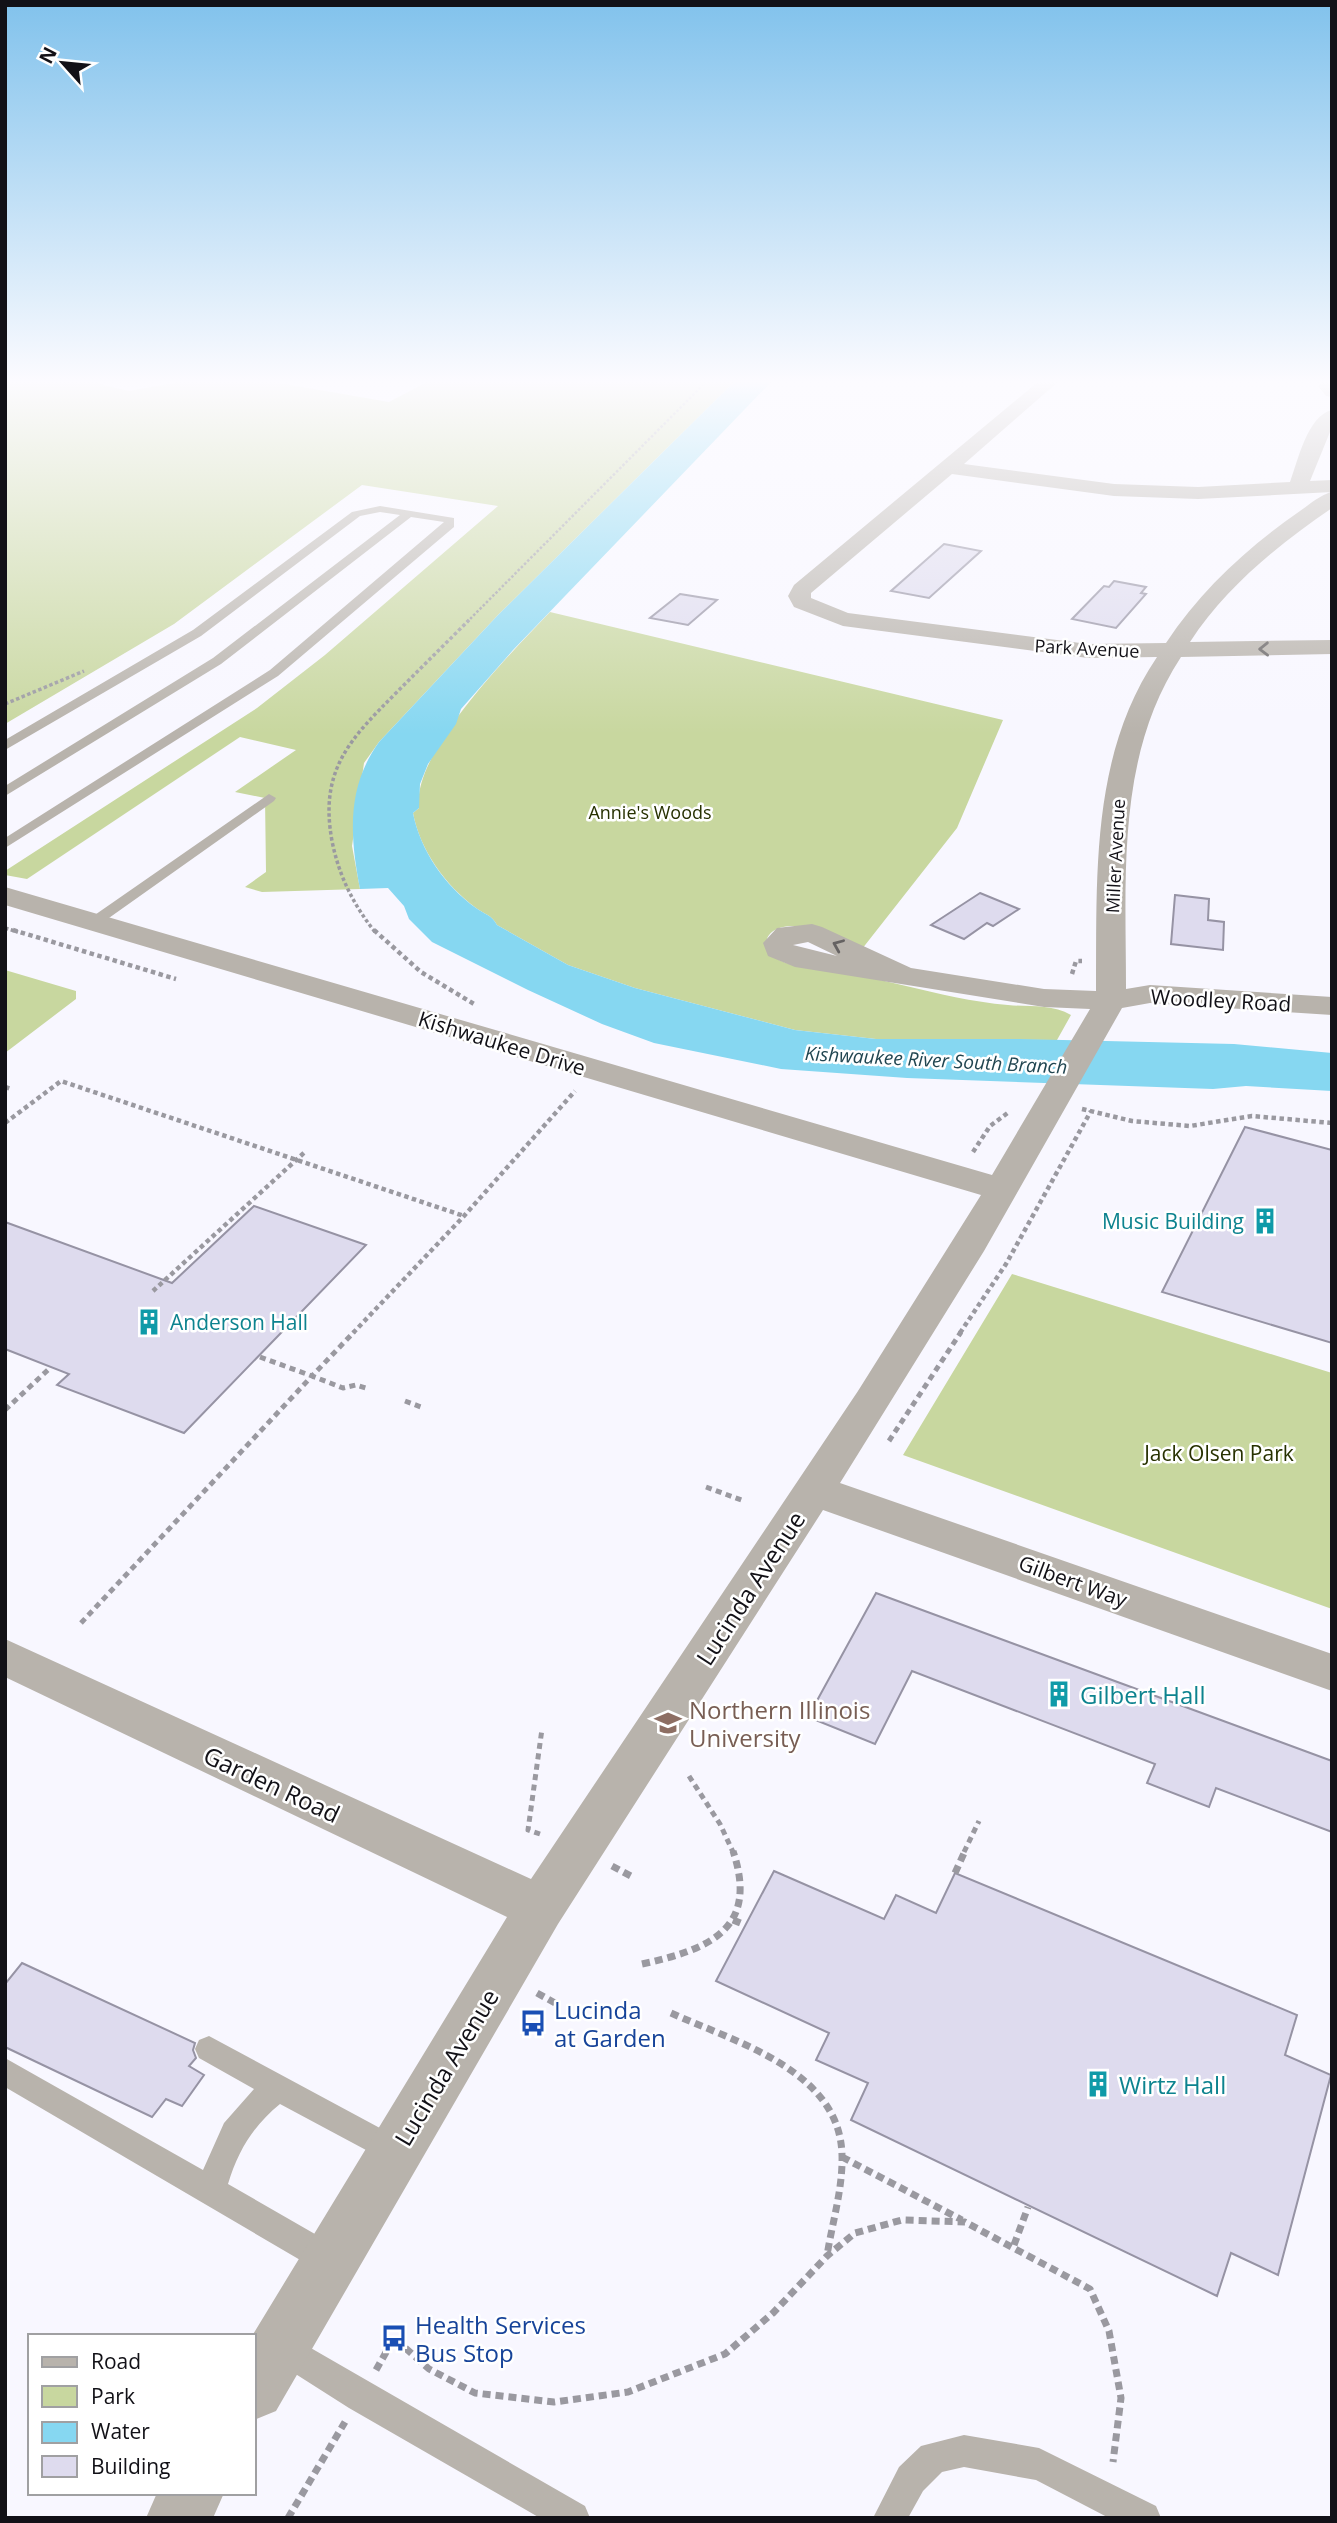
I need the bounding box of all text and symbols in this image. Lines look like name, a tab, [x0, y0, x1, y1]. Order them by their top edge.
north arrow	[28, 28, 98, 98]
text: N	[33, 42, 63, 68]
street label: Park Avenue	[1034, 633, 1140, 663]
one-way arrow	[1258, 641, 1269, 656]
street label: Miller Avenue	[1100, 798, 1130, 914]
park label: Annie's Woods	[588, 800, 712, 824]
one-way arrow	[833, 939, 845, 953]
street label: Woodley Road	[1150, 982, 1292, 1018]
street label: Kishwaukee Drive	[415, 1004, 589, 1082]
water label: Kishwaukee River South Branch	[804, 1040, 1068, 1080]
building icon: Music Building	[1250, 1206, 1280, 1236]
place label: Music Building	[1102, 1207, 1244, 1235]
building icon: Anderson Hall	[134, 1307, 164, 1337]
place label: Anderson Hall	[170, 1308, 308, 1336]
park label: Jack Olsen Park	[1142, 1439, 1294, 1467]
street label: Lucinda Avenue	[688, 1505, 812, 1671]
street label: Gilbert Way	[1015, 1548, 1132, 1614]
place label: Gilbert Hall	[1080, 1678, 1205, 1711]
building icon: Gilbert Hall	[1044, 1679, 1074, 1709]
place label: Northern Illinois University	[689, 1693, 870, 1754]
school or university icon: Northern Illinois University	[653, 1708, 683, 1738]
street label: Garden Road	[198, 1738, 346, 1830]
street label: Lucinda Avenue	[386, 1983, 506, 2151]
place label: Lucinda at Garden	[554, 1993, 666, 2054]
bus stop icon: Lucinda at Garden	[518, 2008, 548, 2038]
place label: Wirtz Hall	[1119, 2068, 1226, 2101]
building icon: Wirtz Hall	[1083, 2069, 1113, 2099]
place label: Health Services Bus Stop	[415, 2308, 586, 2369]
bus stop icon: Health Services Bus Stop	[379, 2323, 409, 2353]
legend	[28, 2334, 256, 2495]
text: Road	[91, 2347, 141, 2375]
text: Park	[91, 2382, 135, 2410]
text: Water	[91, 2417, 150, 2445]
text: Building	[91, 2452, 170, 2480]

